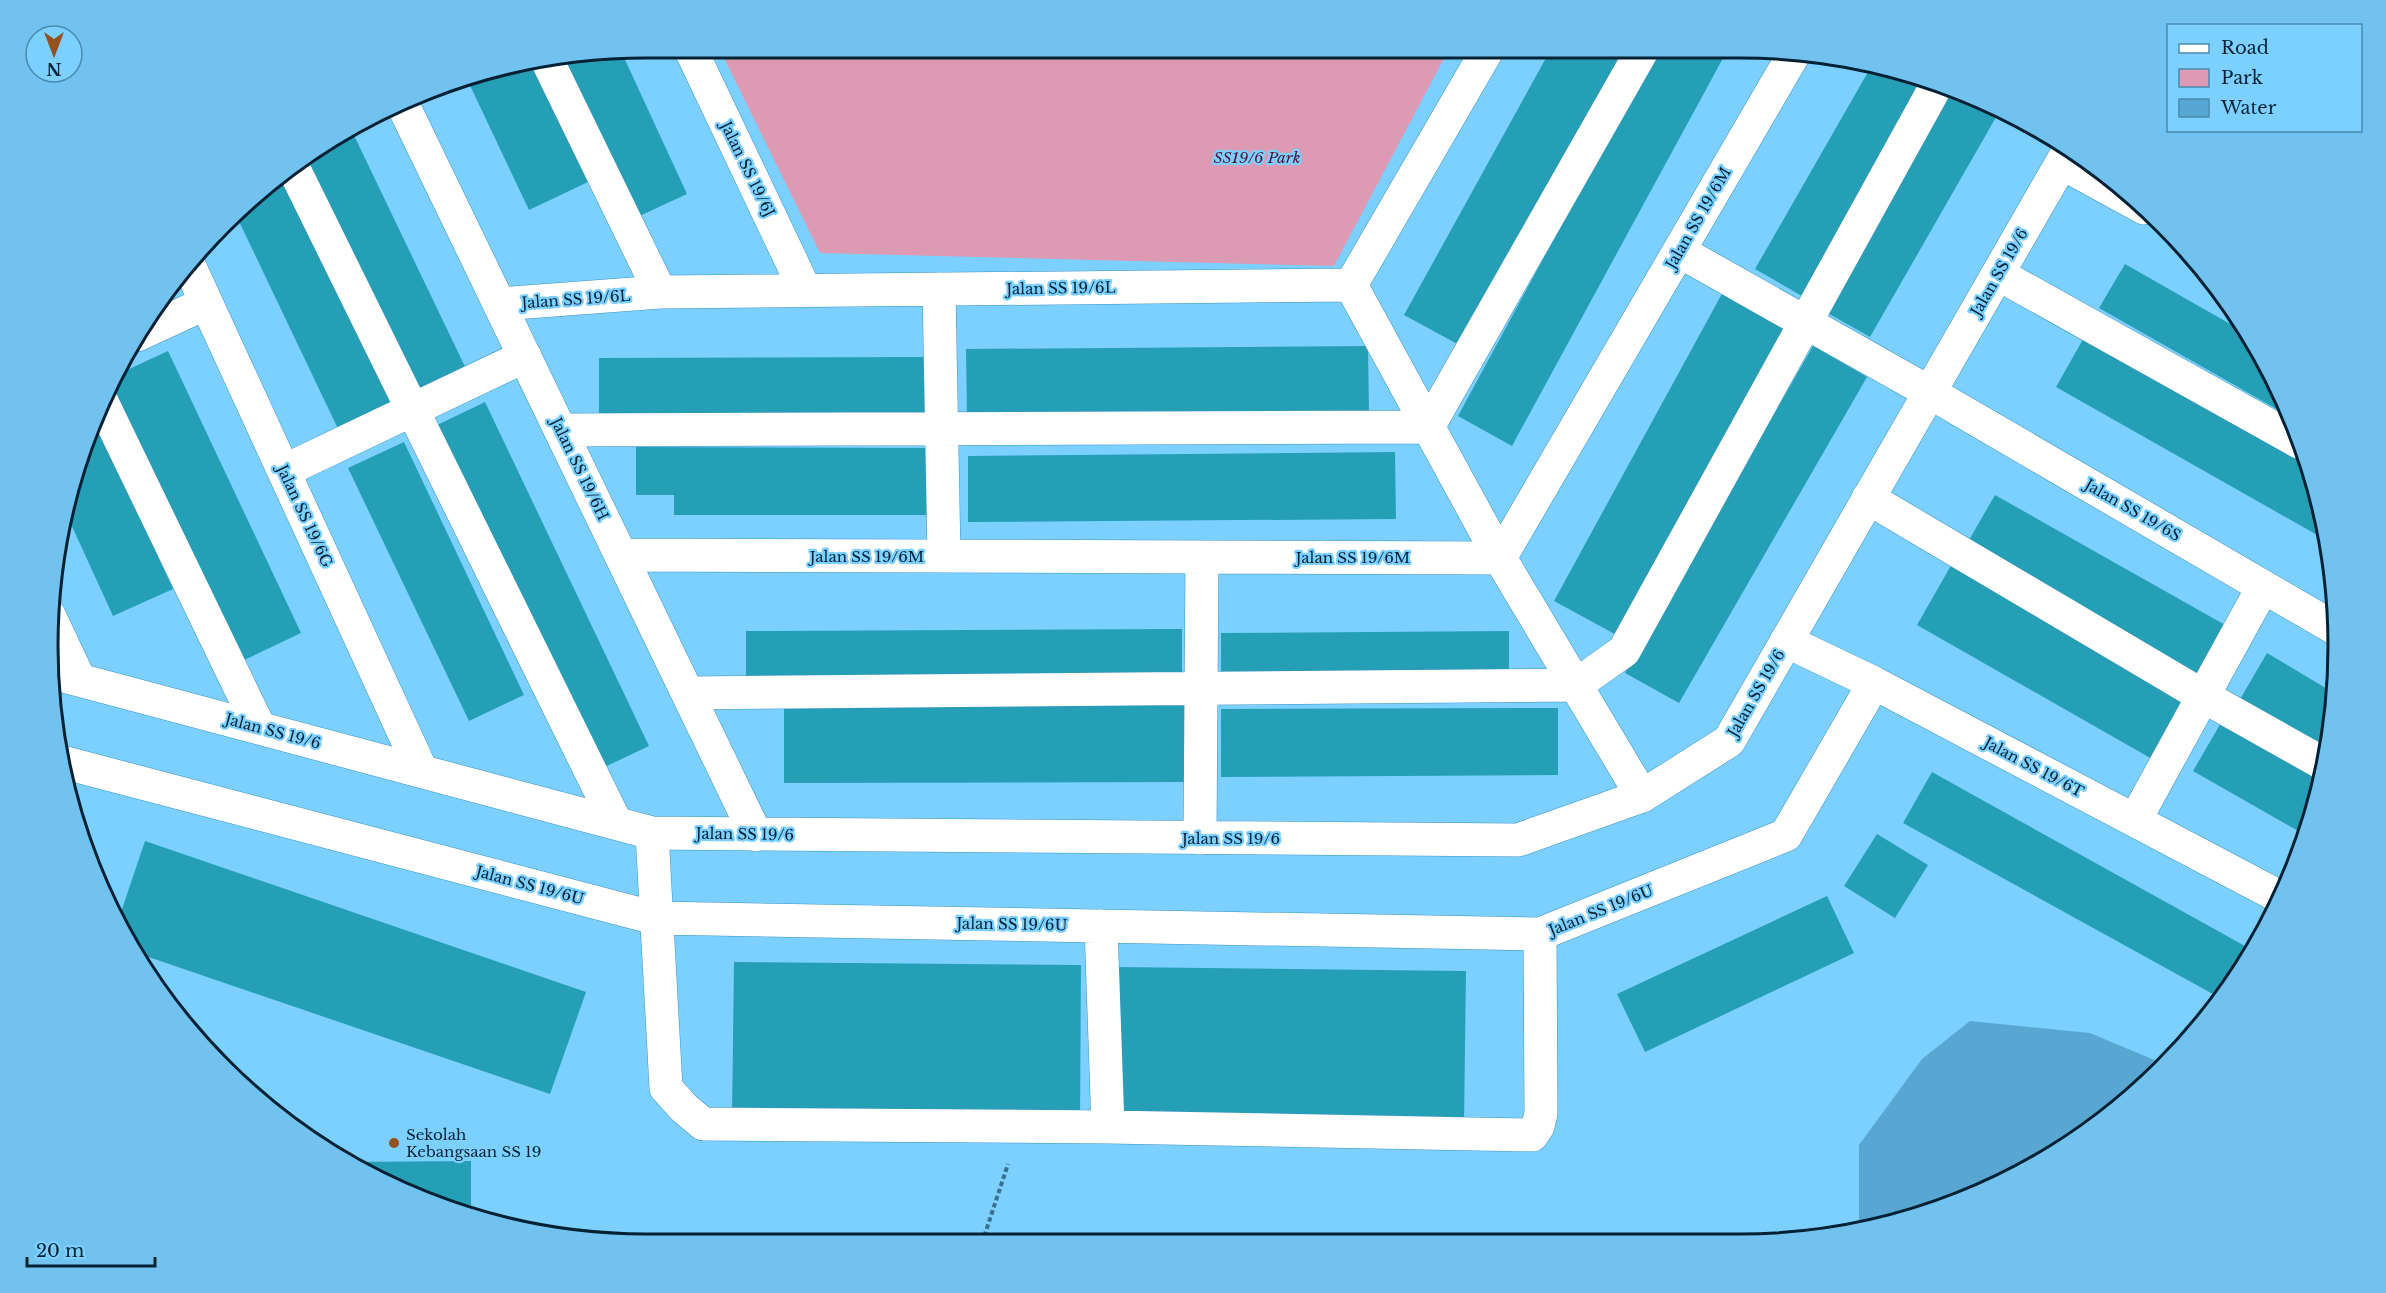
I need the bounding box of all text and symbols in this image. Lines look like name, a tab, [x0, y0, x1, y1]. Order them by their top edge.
north arrow	[24, 24, 84, 84]
legend	[2167, 24, 2362, 132]
text: Road	[2221, 37, 2269, 59]
text: N	[46, 59, 62, 79]
text: Park	[2221, 67, 2263, 89]
text: Water	[2220, 97, 2277, 119]
street label: Jalan SS 19/6J	[716, 116, 779, 220]
park label: SS19/6 Park	[1214, 148, 1300, 167]
street label: Jalan SS 19/6M	[1660, 164, 1735, 274]
street label: Jalan SS 19/6	[1965, 225, 2032, 321]
street label: Jalan SS 19/6L	[1004, 278, 1116, 298]
street label: Jalan SS 19/6L	[519, 286, 631, 312]
street label: Jalan SS 19/6H	[546, 413, 613, 524]
street label: Jalan SS 19/6G	[272, 460, 337, 570]
street label: Jalan SS 19/6S	[2080, 474, 2184, 545]
street label: Jalan SS 19/6M	[808, 547, 924, 566]
street label: Jalan SS 19/6M	[1294, 548, 1410, 567]
street label: Jalan SS 19/6	[1722, 646, 1789, 742]
street label: Jalan SS 19/6	[221, 709, 323, 753]
street label: Jalan SS 19/6T	[1979, 732, 2087, 801]
street label: Jalan SS 19/6	[694, 824, 794, 844]
street label: Jalan SS 19/6	[1180, 829, 1280, 848]
street label: Jalan SS 19/6U	[472, 861, 586, 909]
street label: Jalan SS 19/6U	[1544, 880, 1656, 940]
street label: Jalan SS 19/6U	[954, 913, 1068, 934]
place label: Sekolah Kebangsaan SS 19	[406, 1125, 541, 1161]
marker: Sekolah Kebangsaan SS 19	[387, 1136, 401, 1150]
scale bar	[27, 1230, 154, 1268]
text: 20 m	[36, 1240, 84, 1262]

